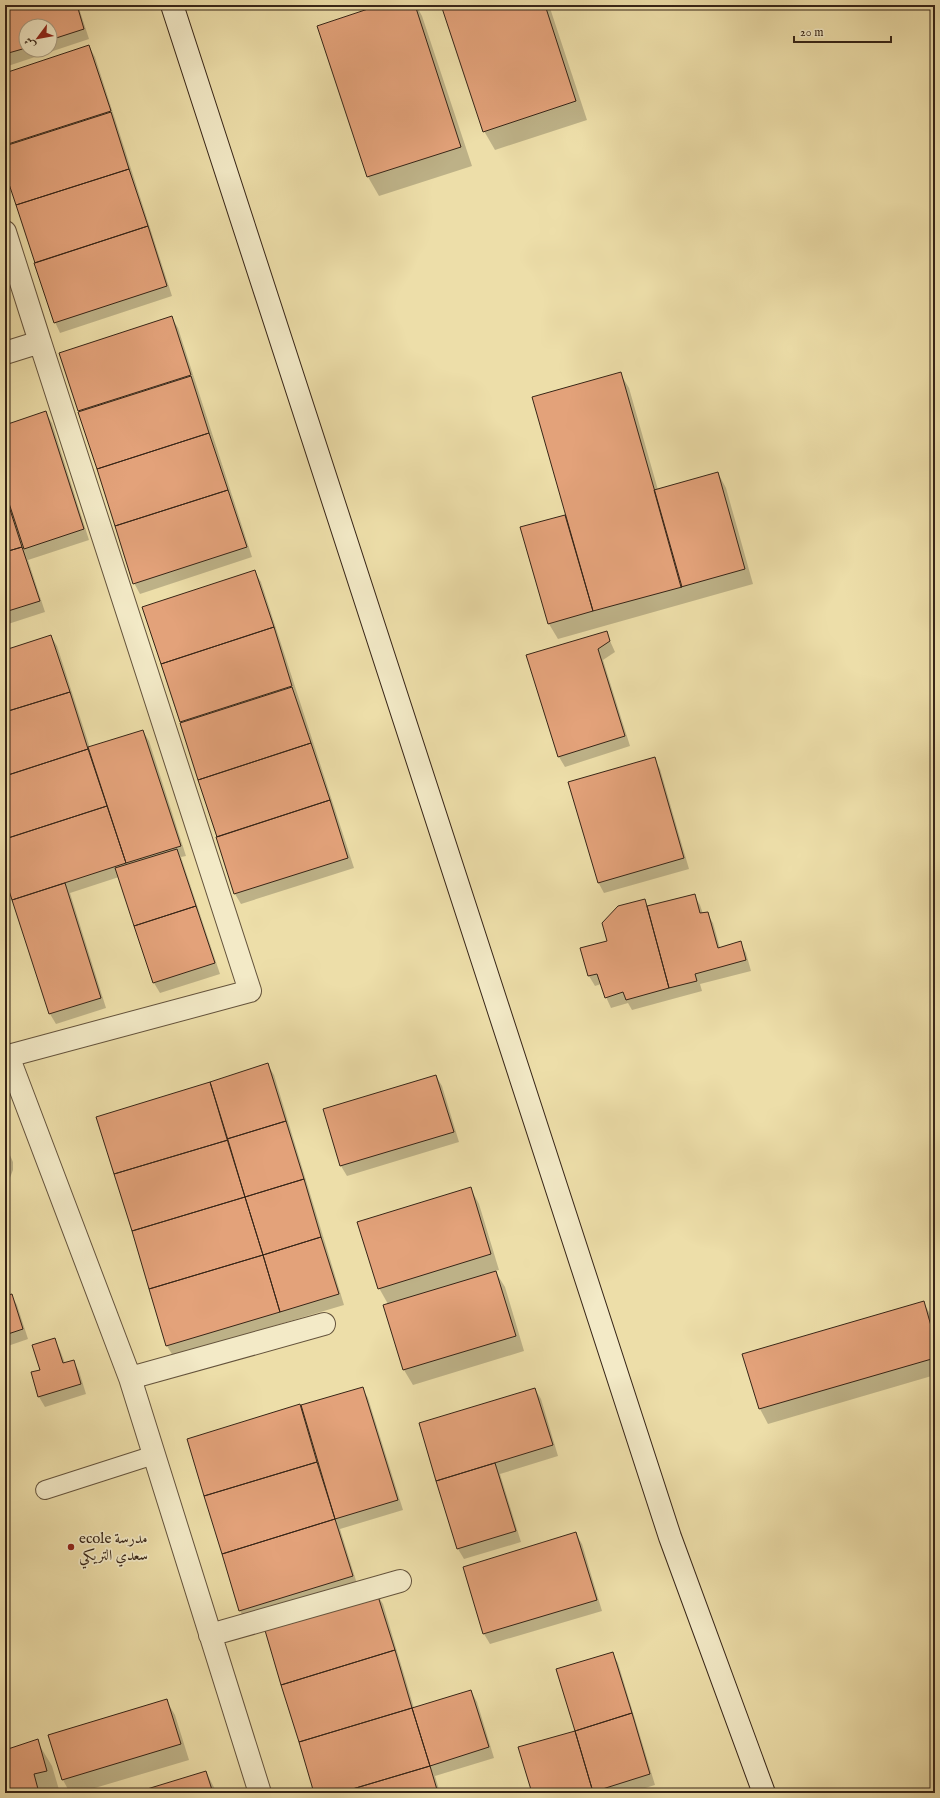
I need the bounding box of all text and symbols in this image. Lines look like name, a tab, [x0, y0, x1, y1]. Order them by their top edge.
north arrow	[18, 18, 58, 58]
scale bar	[794, 18, 891, 44]
text: 20 m	[800, 25, 823, 40]
text: ش	[21, 34, 39, 51]
place label: ecole مدرسة سعدي التريكي	[79, 1529, 148, 1569]
marker: ecole مدرسة سعدي التريكي	[66, 1542, 76, 1552]

